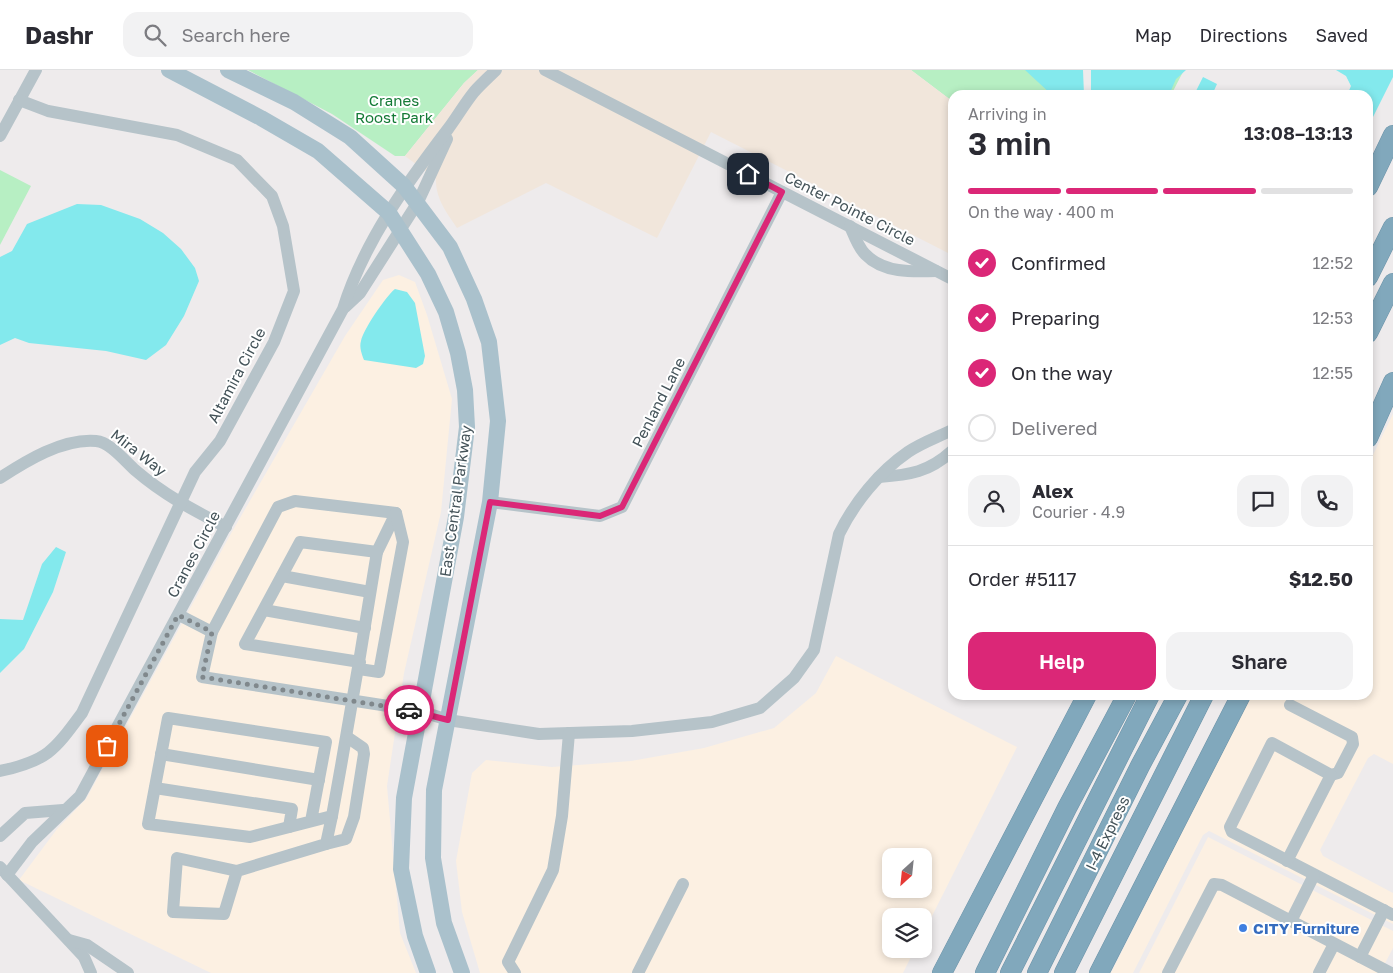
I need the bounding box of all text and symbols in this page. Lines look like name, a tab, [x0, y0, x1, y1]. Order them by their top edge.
search box	[123, 12, 473, 57]
text: Dashr	[25, 20, 93, 49]
icon: search	[141, 21, 169, 49]
text: Search here	[181, 23, 290, 46]
text: Map	[1135, 24, 1171, 46]
text: Directions	[1199, 24, 1287, 46]
text: Saved	[1315, 24, 1368, 46]
park label: Cranes Roost Park	[355, 91, 434, 126]
text: Arriving in	[968, 104, 1047, 124]
text: 13:08–13:13	[1244, 121, 1353, 144]
text: 3 min	[968, 124, 1051, 162]
pin	[727, 153, 769, 195]
icon: home	[734, 160, 762, 188]
street label: Center Pointe Circle	[782, 167, 918, 249]
text: On the way · 400 m	[968, 202, 1114, 222]
icon: check	[968, 249, 996, 277]
text: Confirmed	[1011, 251, 1106, 274]
text: 12:52	[1313, 253, 1353, 273]
icon: check	[968, 304, 996, 332]
text: Preparing	[1011, 306, 1100, 329]
text: 12:53	[1313, 308, 1353, 328]
street label: Altamira Circle	[203, 324, 269, 426]
street label: Penland Lane	[628, 354, 688, 450]
icon: check	[968, 359, 996, 387]
text: On the way	[1011, 361, 1113, 384]
text: 12:55	[1313, 363, 1353, 383]
text: Delivered	[1011, 416, 1098, 439]
street label: East Central Parkway	[435, 423, 475, 578]
street label: Mira Way	[108, 425, 171, 480]
button: person	[968, 475, 1020, 527]
button: chat	[1237, 475, 1289, 527]
button: phone	[1301, 475, 1353, 527]
text: Alex	[1032, 479, 1073, 502]
text: Courier · 4.9	[1032, 502, 1125, 522]
street label: Cranes Circle	[163, 507, 223, 600]
text: Order #5117	[968, 567, 1077, 590]
text: $12.50	[1289, 567, 1353, 590]
button: Help	[968, 632, 1156, 690]
button: Share	[1166, 632, 1353, 690]
courier	[384, 685, 434, 735]
icon: car	[395, 696, 423, 724]
pin	[86, 725, 128, 767]
icon: bag	[93, 732, 121, 760]
street label: I-4 Express	[1081, 793, 1133, 873]
north arrow	[882, 848, 932, 898]
map controls	[882, 848, 932, 958]
button: layers	[882, 908, 932, 958]
place label: CITY Furniture	[1253, 919, 1359, 937]
marker: CITY Furniture	[1237, 922, 1249, 934]

